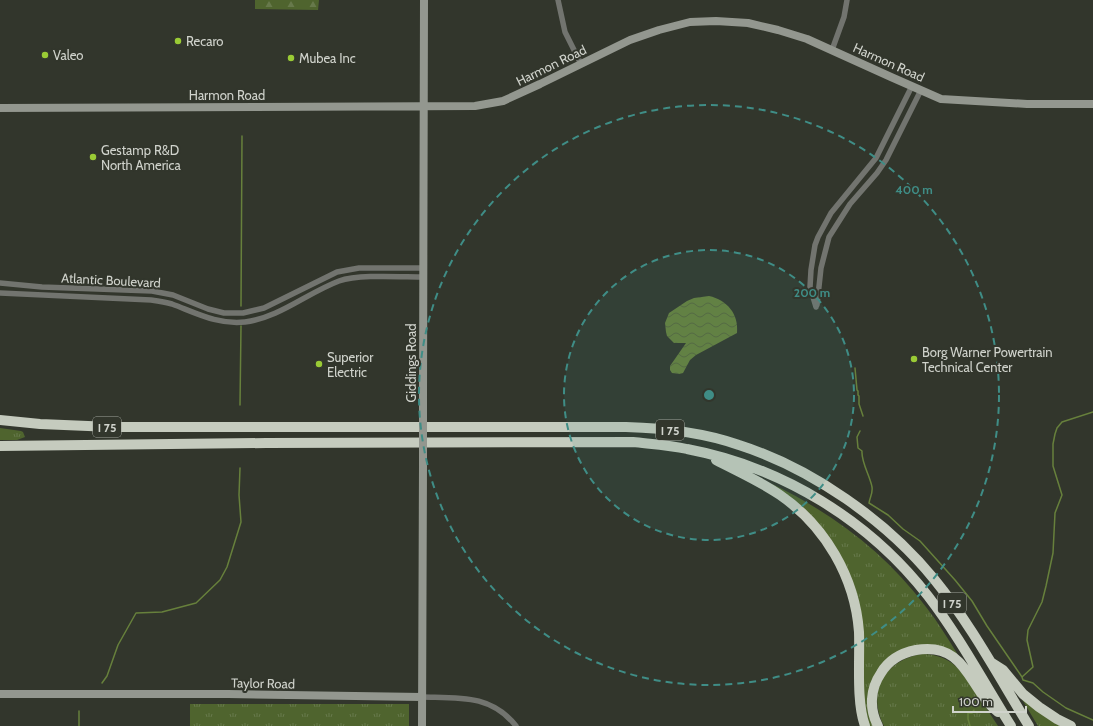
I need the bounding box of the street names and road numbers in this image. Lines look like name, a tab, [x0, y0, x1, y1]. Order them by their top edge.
street label: Harmon Road	[851, 39, 927, 85]
street label: Harmon Road	[513, 41, 589, 89]
street label: Harmon Road	[189, 87, 265, 103]
street label: Atlantic Boulevard	[61, 269, 161, 291]
street label: Giddings Road	[403, 324, 419, 402]
road number: I 75	[93, 417, 121, 437]
road number: I 75	[656, 420, 684, 440]
road number: I 75	[938, 593, 966, 613]
street label: Taylor Road	[231, 674, 295, 692]

